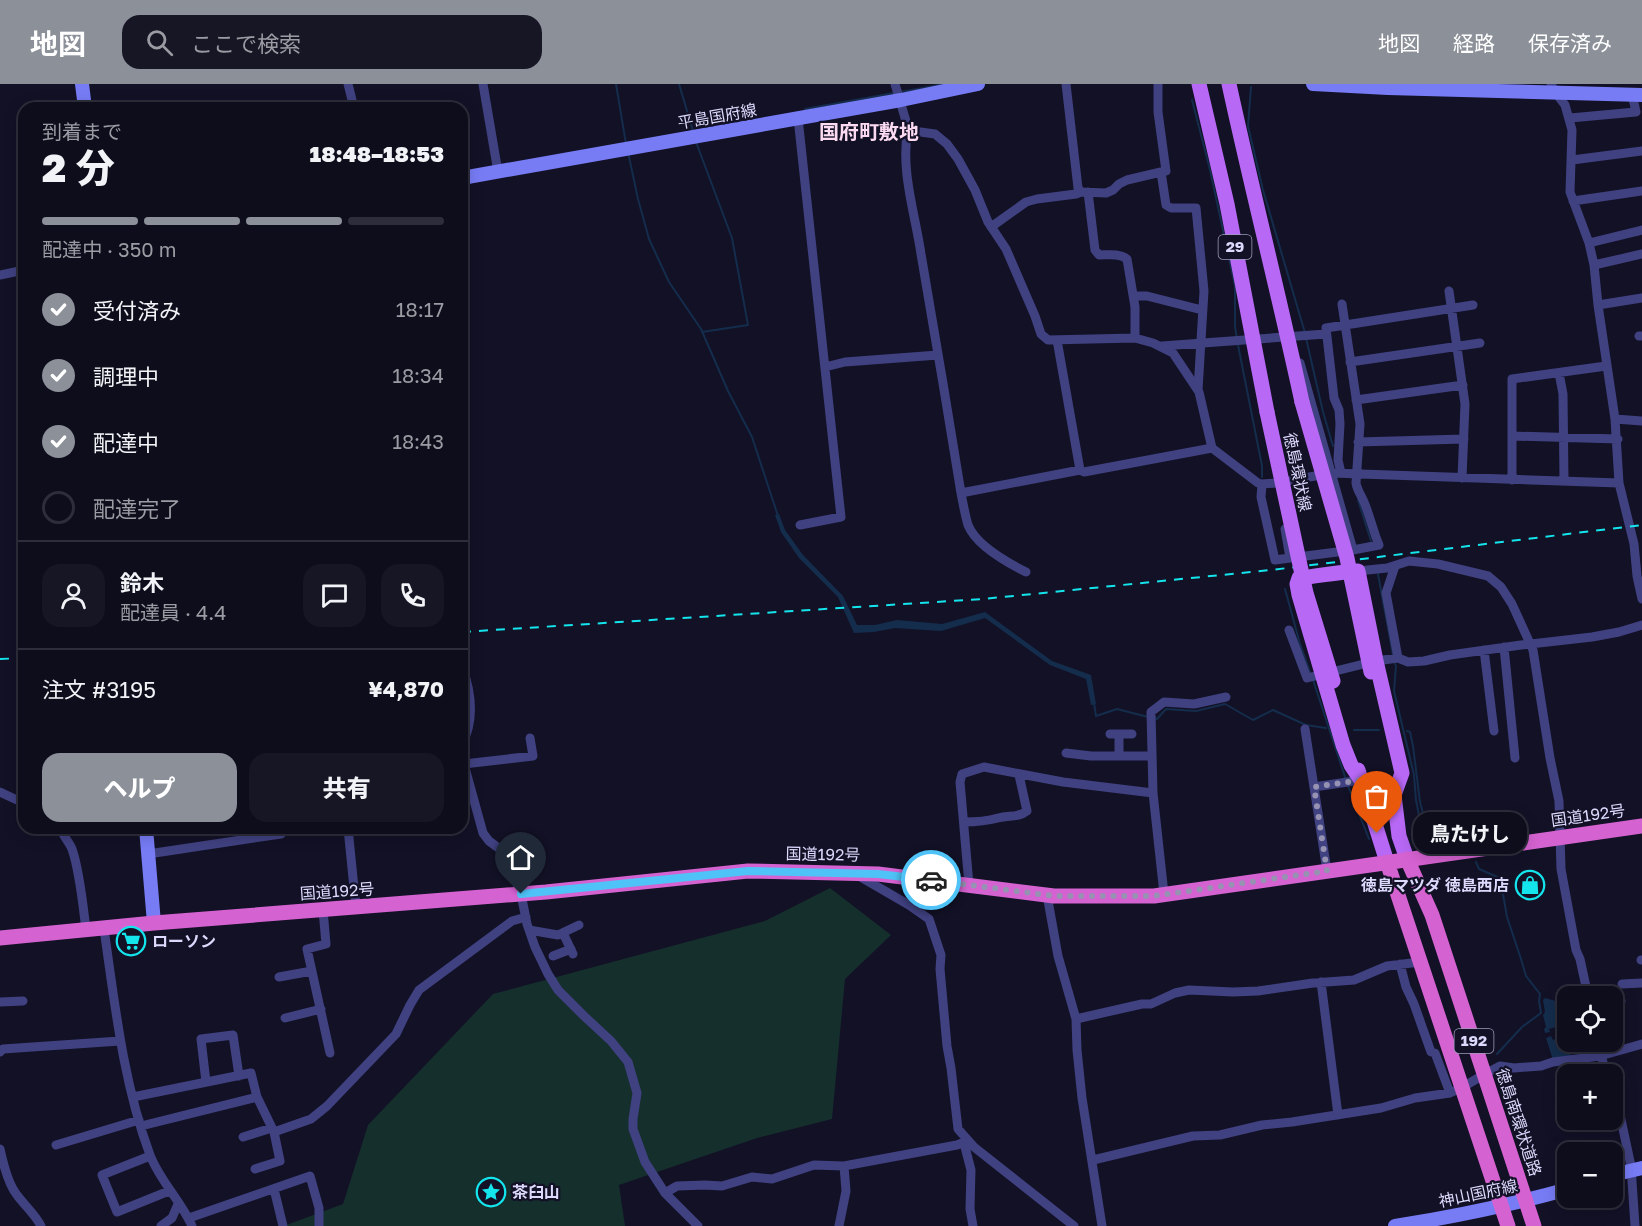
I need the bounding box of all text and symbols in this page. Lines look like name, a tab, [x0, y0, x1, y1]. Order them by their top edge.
search box	[122, 15, 542, 69]
icon: search	[143, 26, 176, 59]
text: 地図	[30, 27, 86, 60]
text: ここで検索	[191, 30, 301, 57]
text: 地図	[1378, 30, 1420, 56]
text: 経路	[1453, 30, 1495, 56]
text: 保存済み	[1528, 30, 1612, 56]
street label: 平島国府線	[676, 99, 758, 133]
text: 到着まで	[42, 119, 122, 143]
district label: 国府町敷地	[819, 119, 919, 143]
text: 18:48–18:53	[310, 140, 444, 167]
text: 2 分	[42, 144, 115, 191]
road number: 29	[1218, 235, 1252, 259]
text: 配達中 · 350 m	[42, 237, 176, 261]
icon: check	[42, 293, 75, 326]
text: 受付済み	[93, 297, 181, 324]
text: 18:17	[396, 297, 444, 321]
icon: check	[42, 359, 75, 392]
text: 調理中	[93, 363, 159, 390]
text: 18:34	[392, 363, 444, 387]
icon: check	[42, 425, 75, 458]
text: 配達中	[93, 429, 159, 456]
text: 18:43	[392, 429, 444, 453]
street label: 徳島環状線	[1280, 431, 1316, 513]
text: 配達完了	[93, 495, 181, 522]
button: person	[42, 564, 105, 627]
button: chat	[303, 564, 366, 627]
button: phone	[381, 564, 444, 627]
text: 鈴木	[120, 569, 164, 596]
text: 配達員 · 4.4	[120, 600, 226, 624]
text: ¥4,870	[368, 675, 444, 702]
text: 注文 #3195	[42, 676, 156, 703]
button: ヘルプ	[42, 753, 237, 822]
button: 共有	[249, 753, 444, 822]
pin	[1351, 771, 1402, 833]
icon: bag	[1360, 780, 1393, 813]
street label: 国道192号	[1550, 800, 1626, 830]
callout: 鳥たけし	[1413, 812, 1527, 854]
text: 鳥たけし	[1430, 821, 1510, 845]
pin	[495, 832, 546, 894]
icon: home	[504, 841, 537, 874]
street label: 国道192号	[785, 843, 861, 865]
courier	[901, 850, 961, 910]
icon: car	[915, 864, 948, 897]
shop icon: 徳島マツダ 徳島西店	[1514, 869, 1546, 901]
place label: 徳島マツダ 徳島西店	[1361, 875, 1509, 895]
street label: 国道192号	[299, 878, 375, 904]
supermarket icon: ローソン	[115, 925, 147, 957]
place label: ローソン	[152, 931, 216, 951]
map controls	[1557, 986, 1623, 1208]
button: locate	[1557, 986, 1623, 1052]
road number: 192	[1454, 1029, 1494, 1053]
button: +	[1557, 1064, 1623, 1130]
street label: 徳島南環状道路	[1492, 1066, 1546, 1178]
button: −	[1557, 1142, 1623, 1208]
street label: 神山国府線	[1437, 1175, 1519, 1211]
place icon: 茶臼山	[475, 1176, 507, 1208]
place label: 茶臼山	[512, 1182, 560, 1202]

